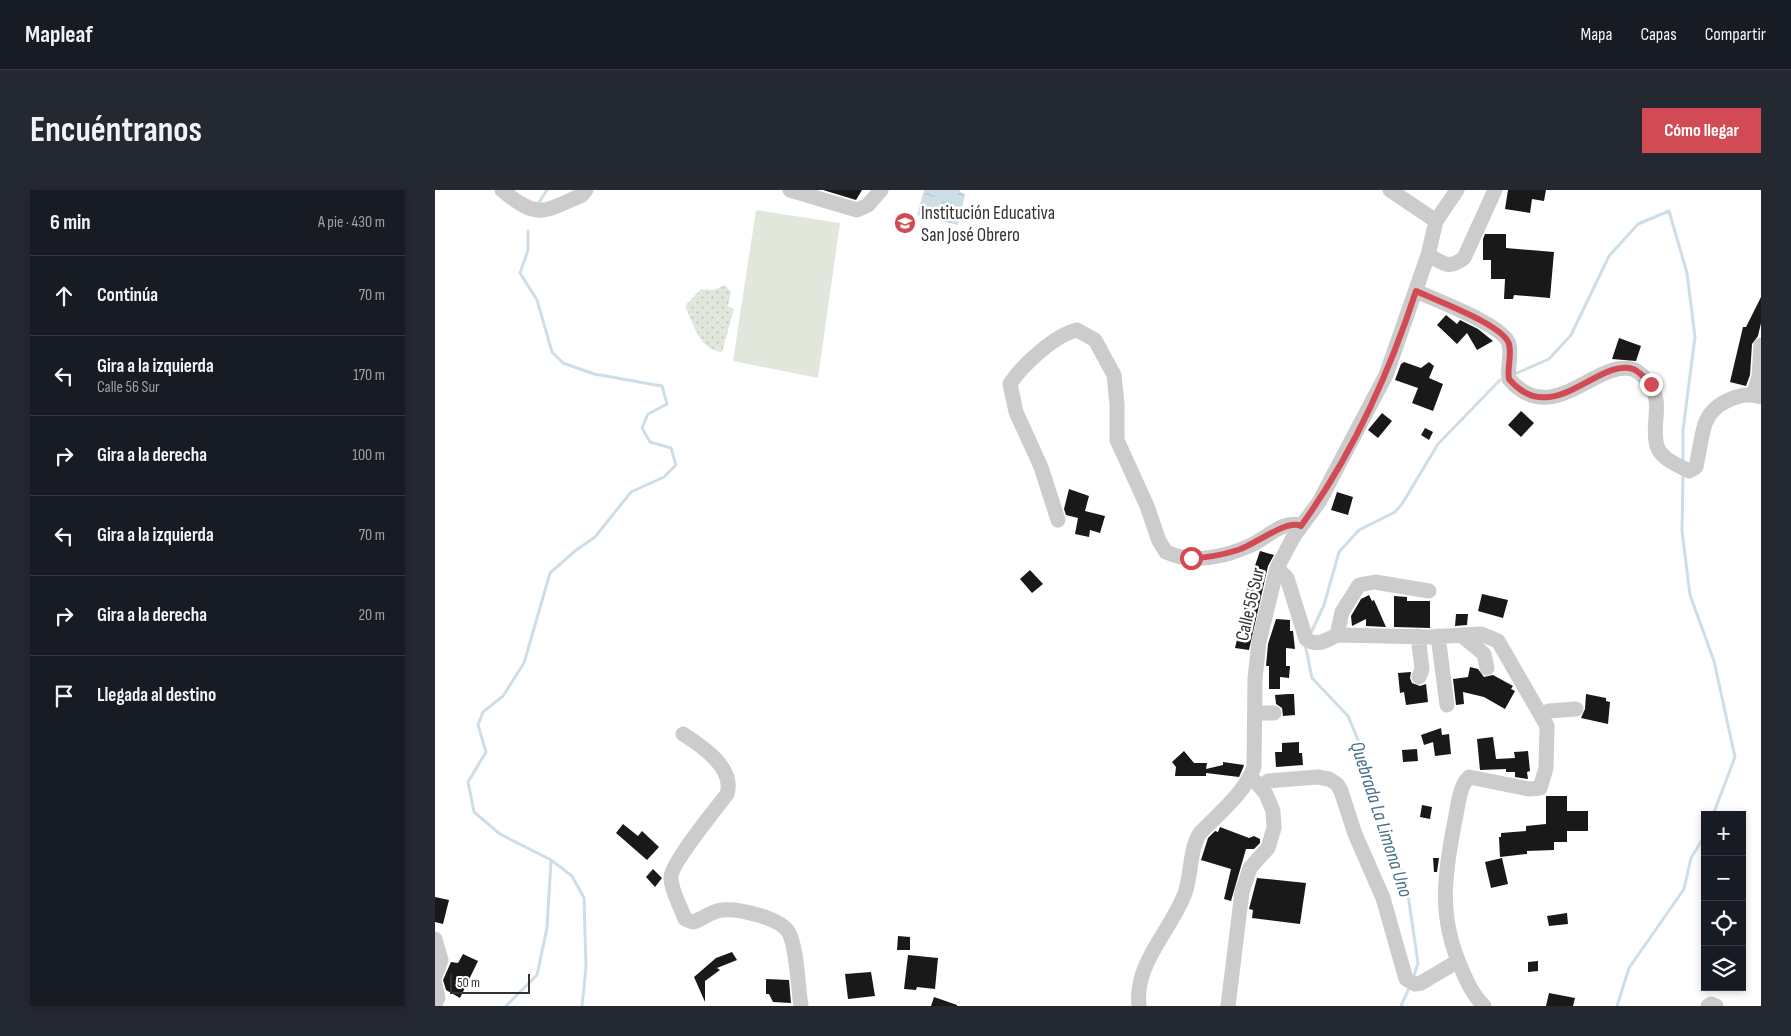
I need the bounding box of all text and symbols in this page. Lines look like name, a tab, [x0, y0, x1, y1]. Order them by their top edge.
text: Mapleaf	[25, 20, 93, 49]
text: Mapa	[1580, 24, 1612, 45]
text: Capas	[1640, 24, 1677, 45]
text: Compartir	[1705, 24, 1766, 45]
button: Cómo llegar	[1642, 108, 1761, 153]
text: Encuéntranos	[30, 109, 202, 152]
place label: Institución Educativa San José Obrero	[921, 202, 1055, 247]
text: 6 min	[50, 210, 91, 235]
school or university icon: Institución Educativa San José Obrero	[893, 211, 917, 235]
text: A pie · 430 m	[318, 213, 385, 232]
icon: ahead	[50, 282, 78, 310]
text: Continúa	[97, 284, 158, 307]
text: 70 m	[359, 286, 385, 305]
text: Gira a la izquierda	[97, 355, 214, 378]
icon: left	[50, 362, 78, 390]
text: 170 m	[353, 366, 385, 385]
route end	[1640, 373, 1663, 396]
text: Calle 56 Sur	[97, 378, 160, 397]
icon: right	[50, 442, 78, 470]
text: Gira a la derecha	[97, 444, 207, 467]
text: 100 m	[352, 446, 385, 465]
icon: left	[50, 522, 78, 550]
text: Gira a la izquierda	[97, 524, 214, 547]
text: 70 m	[359, 526, 385, 545]
route start	[1180, 547, 1203, 570]
street label: Calle 56 Sur	[1231, 565, 1270, 643]
icon: right	[50, 602, 78, 630]
text: Gira a la derecha	[97, 604, 207, 627]
text: 20 m	[358, 606, 385, 625]
icon: arrive	[50, 682, 78, 710]
text: Llegada al destino	[97, 684, 216, 707]
water label: Quebrada La Limona Uno	[1345, 738, 1418, 900]
map controls	[1701, 811, 1746, 991]
button: +	[1701, 811, 1746, 856]
button: −	[1701, 856, 1746, 901]
button: locate	[1701, 901, 1746, 946]
button: layers	[1701, 946, 1746, 991]
scale bar	[450, 971, 530, 994]
text: 50 m	[457, 974, 480, 991]

